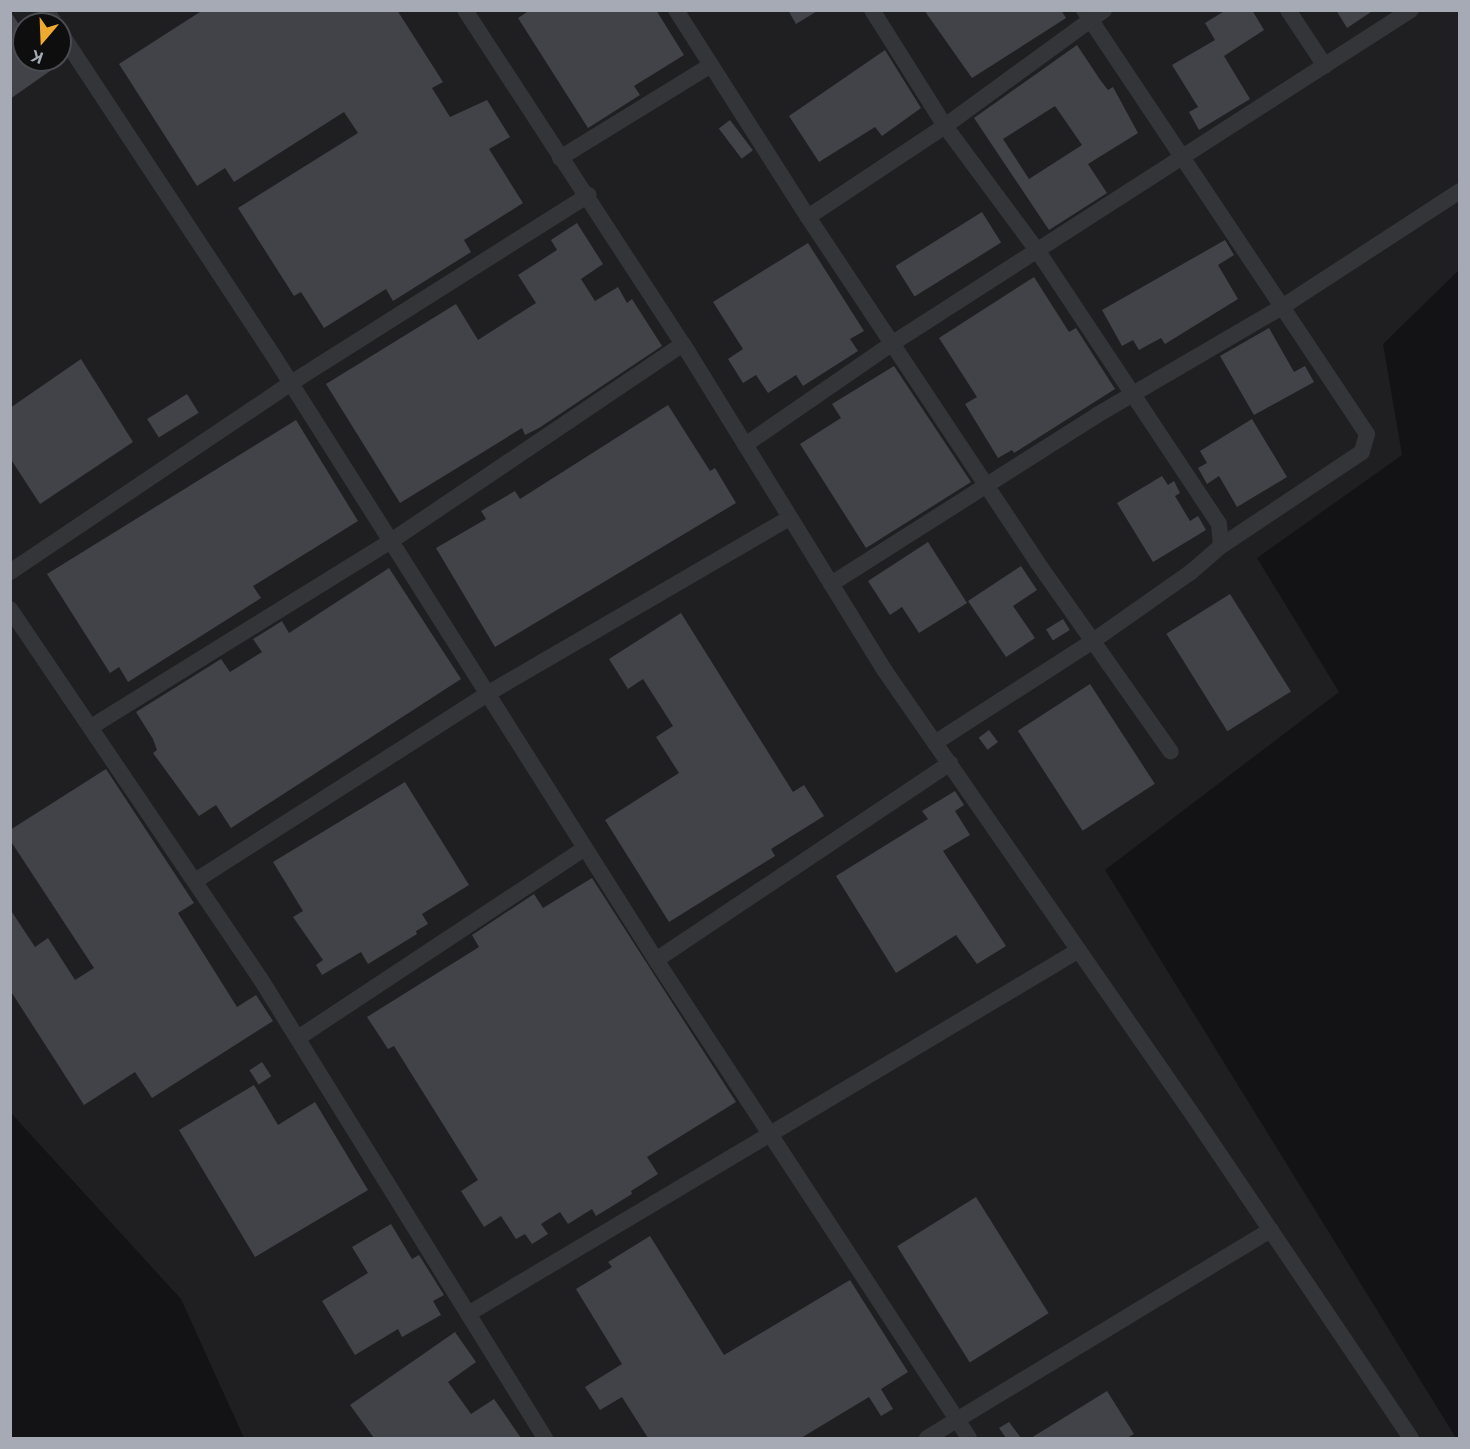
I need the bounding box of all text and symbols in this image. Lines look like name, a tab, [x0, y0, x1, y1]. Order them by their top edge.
north arrow	[12, 12, 72, 72]
text: K	[28, 46, 45, 68]

